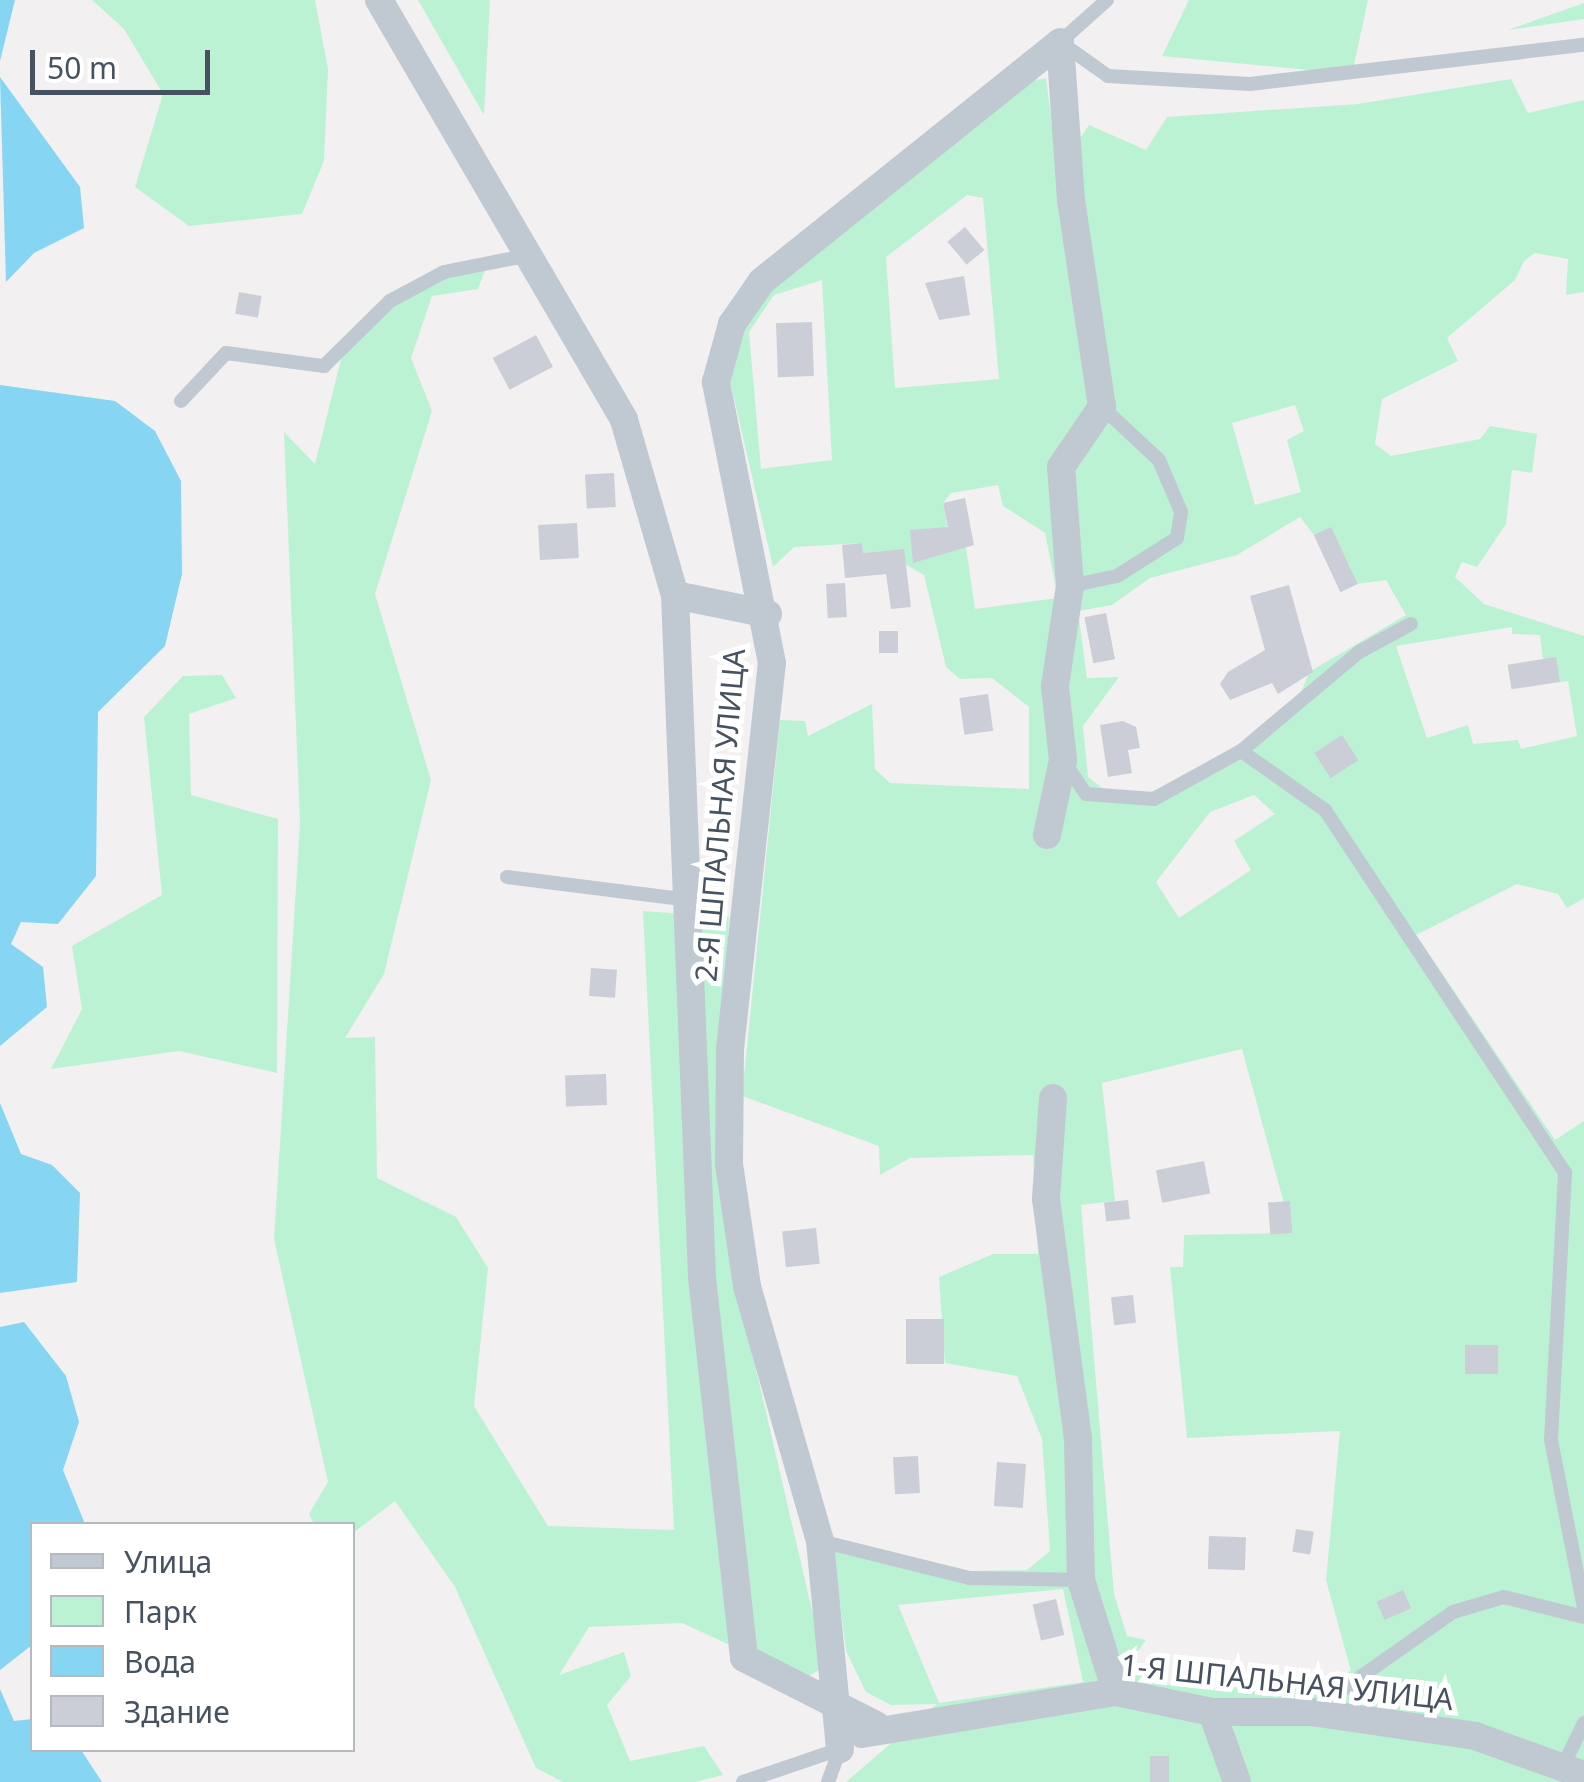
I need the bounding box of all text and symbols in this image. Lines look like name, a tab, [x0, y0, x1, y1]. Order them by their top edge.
scale bar	[35, 30, 215, 92]
text: 50 m	[47, 47, 117, 88]
street label: 2-Я ШПАЛЬНАЯ УЛИЦА	[688, 647, 752, 983]
legend	[30, 1522, 355, 1752]
text: Улица	[124, 1541, 212, 1582]
text: Парк	[124, 1591, 197, 1632]
text: Вода	[124, 1641, 196, 1682]
street label: 1-Я ШПАЛЬНАЯ УЛИЦА	[1119, 1647, 1455, 1717]
text: Здание	[124, 1691, 230, 1732]

